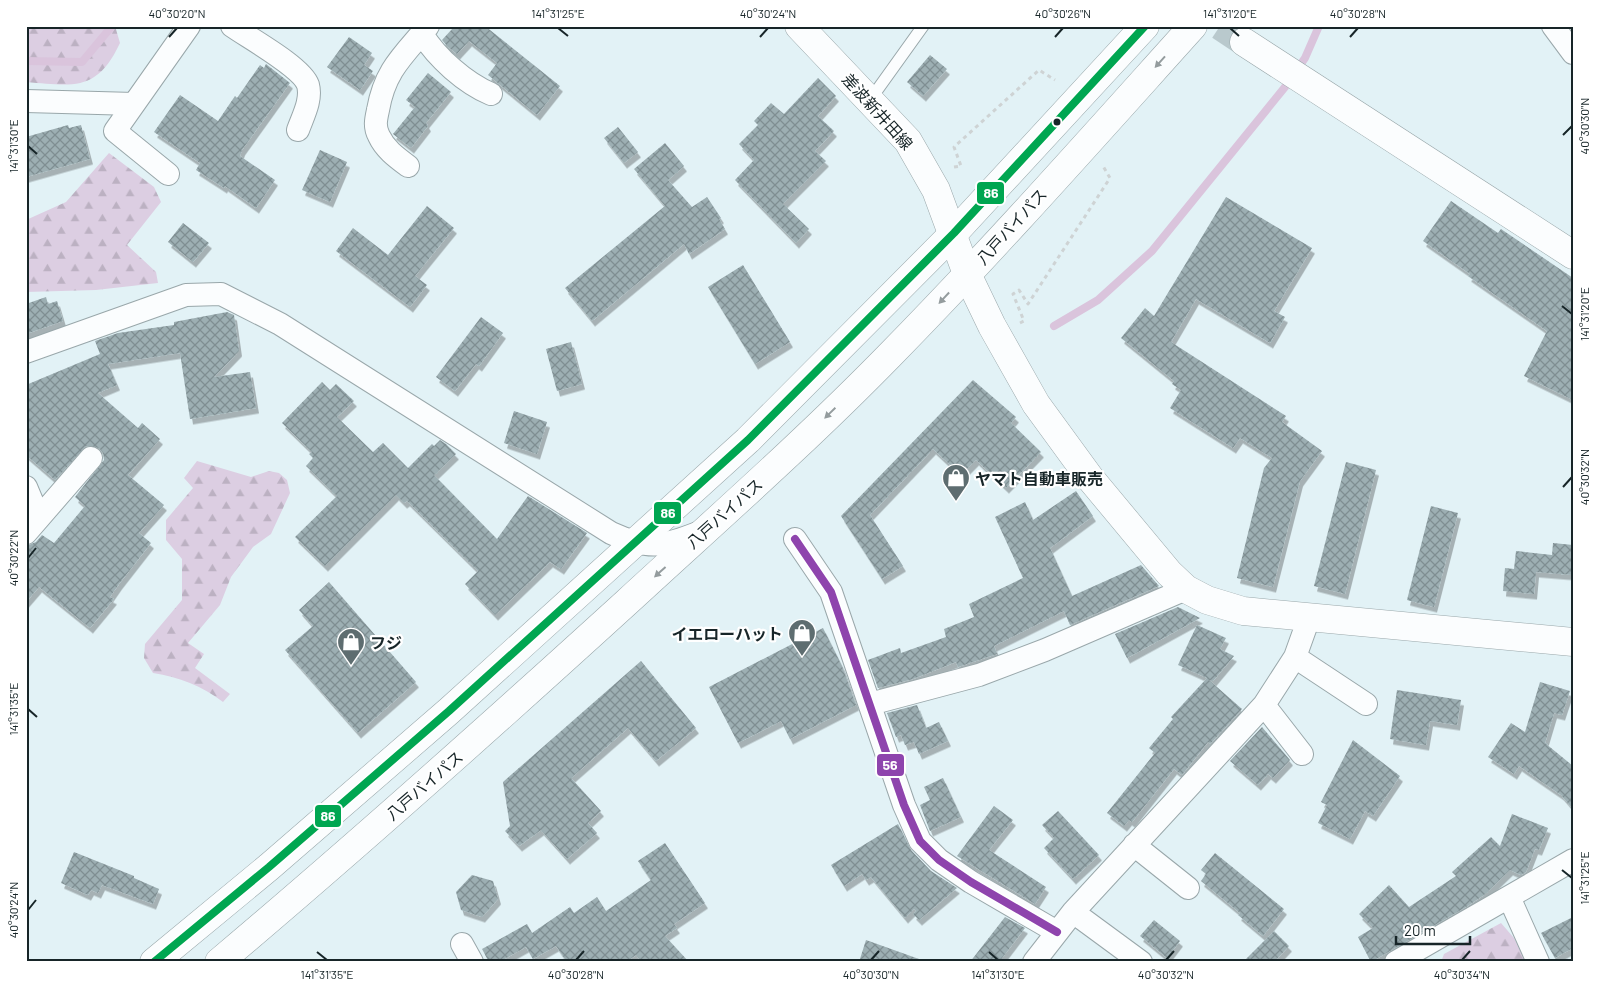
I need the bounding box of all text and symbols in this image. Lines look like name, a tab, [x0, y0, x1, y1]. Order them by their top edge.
text: 40°30'20"N	[149, 6, 206, 20]
text: 141°31'25"E	[531, 6, 585, 20]
text: 40°30'24"N	[740, 6, 796, 20]
text: 40°30'26"N	[1035, 6, 1091, 20]
text: 141°31'20"E	[1203, 6, 1257, 20]
text: 40°30'28"N	[1330, 6, 1386, 20]
one-way arrow	[1155, 56, 1166, 69]
street label: 差波新井田線	[839, 69, 917, 153]
text: 40°30'30"N	[1577, 98, 1591, 154]
unlabelled marker	[1052, 117, 1062, 127]
text: 141°31'30"E	[6, 119, 20, 173]
line badge: 86	[976, 181, 1005, 205]
street label: 八戸バイパス	[972, 184, 1050, 268]
text: 86	[983, 184, 999, 201]
text: 141°31'20"E	[1577, 287, 1591, 341]
one-way arrow	[938, 292, 950, 304]
one-way arrow	[824, 407, 836, 419]
text: 40°30'32"N	[1577, 449, 1591, 505]
shop icon: ヤマト自動車販売	[941, 463, 971, 502]
place label: ヤマト自動車販売	[975, 469, 1103, 488]
street label: 八戸バイパス	[682, 474, 766, 552]
line badge: 86	[653, 501, 682, 525]
text: 86	[660, 504, 676, 521]
text: 40°30'22"N	[6, 530, 20, 586]
one-way arrow	[654, 566, 666, 578]
shop icon: イエローハット	[787, 618, 817, 657]
place label: イエローハット	[671, 624, 783, 643]
shop icon: フジ	[336, 627, 366, 666]
place label: フジ	[370, 633, 402, 652]
text: 141°31'35"E	[6, 682, 20, 736]
street label: 八戸バイパス	[382, 746, 466, 824]
line badge: 56	[876, 753, 905, 777]
text: 56	[882, 756, 898, 773]
line badge: 86	[314, 804, 342, 828]
text: 86	[320, 807, 336, 824]
text: 141°31'25"E	[1577, 851, 1591, 905]
text: 40°30'24"N	[6, 882, 20, 938]
scale bar	[1396, 913, 1470, 945]
text: 20 m	[1404, 921, 1436, 939]
text: 141°31'35"E	[300, 967, 354, 981]
text: 40°30'28"N	[548, 967, 604, 981]
text: 40°30'30"N	[843, 967, 899, 981]
text: 141°31'30"E	[971, 967, 1025, 981]
text: 40°30'32"N	[1138, 967, 1194, 981]
text: 40°30'34"N	[1434, 967, 1490, 981]

